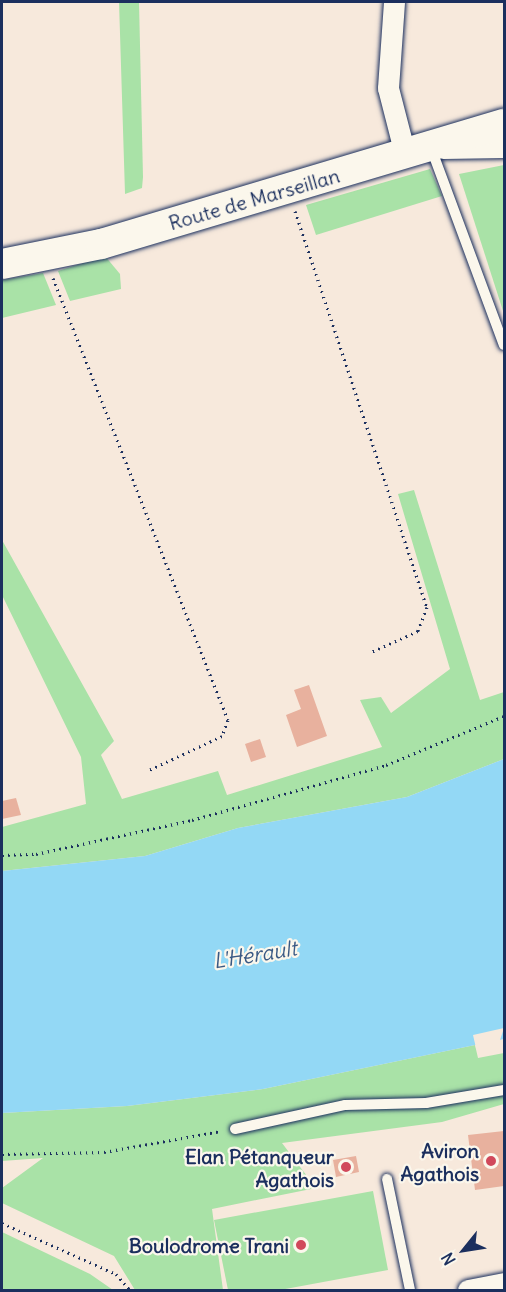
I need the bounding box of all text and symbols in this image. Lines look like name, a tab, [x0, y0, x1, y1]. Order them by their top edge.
street label: Route de Marseillan	[166, 163, 342, 235]
water label: L'Hérault	[211, 936, 299, 974]
place label: Aviron Agathois	[400, 1138, 479, 1185]
place label: Elan Pétanqueur Agathois	[185, 1144, 334, 1191]
marker: Aviron Agathois	[484, 1154, 498, 1168]
marker: Elan Pétanqueur Agathois	[339, 1160, 353, 1174]
north arrow	[434, 1220, 494, 1280]
place label: Boulodrome Trani	[129, 1233, 289, 1257]
marker: Boulodrome Trani	[294, 1238, 308, 1252]
text: N	[437, 1249, 460, 1269]

